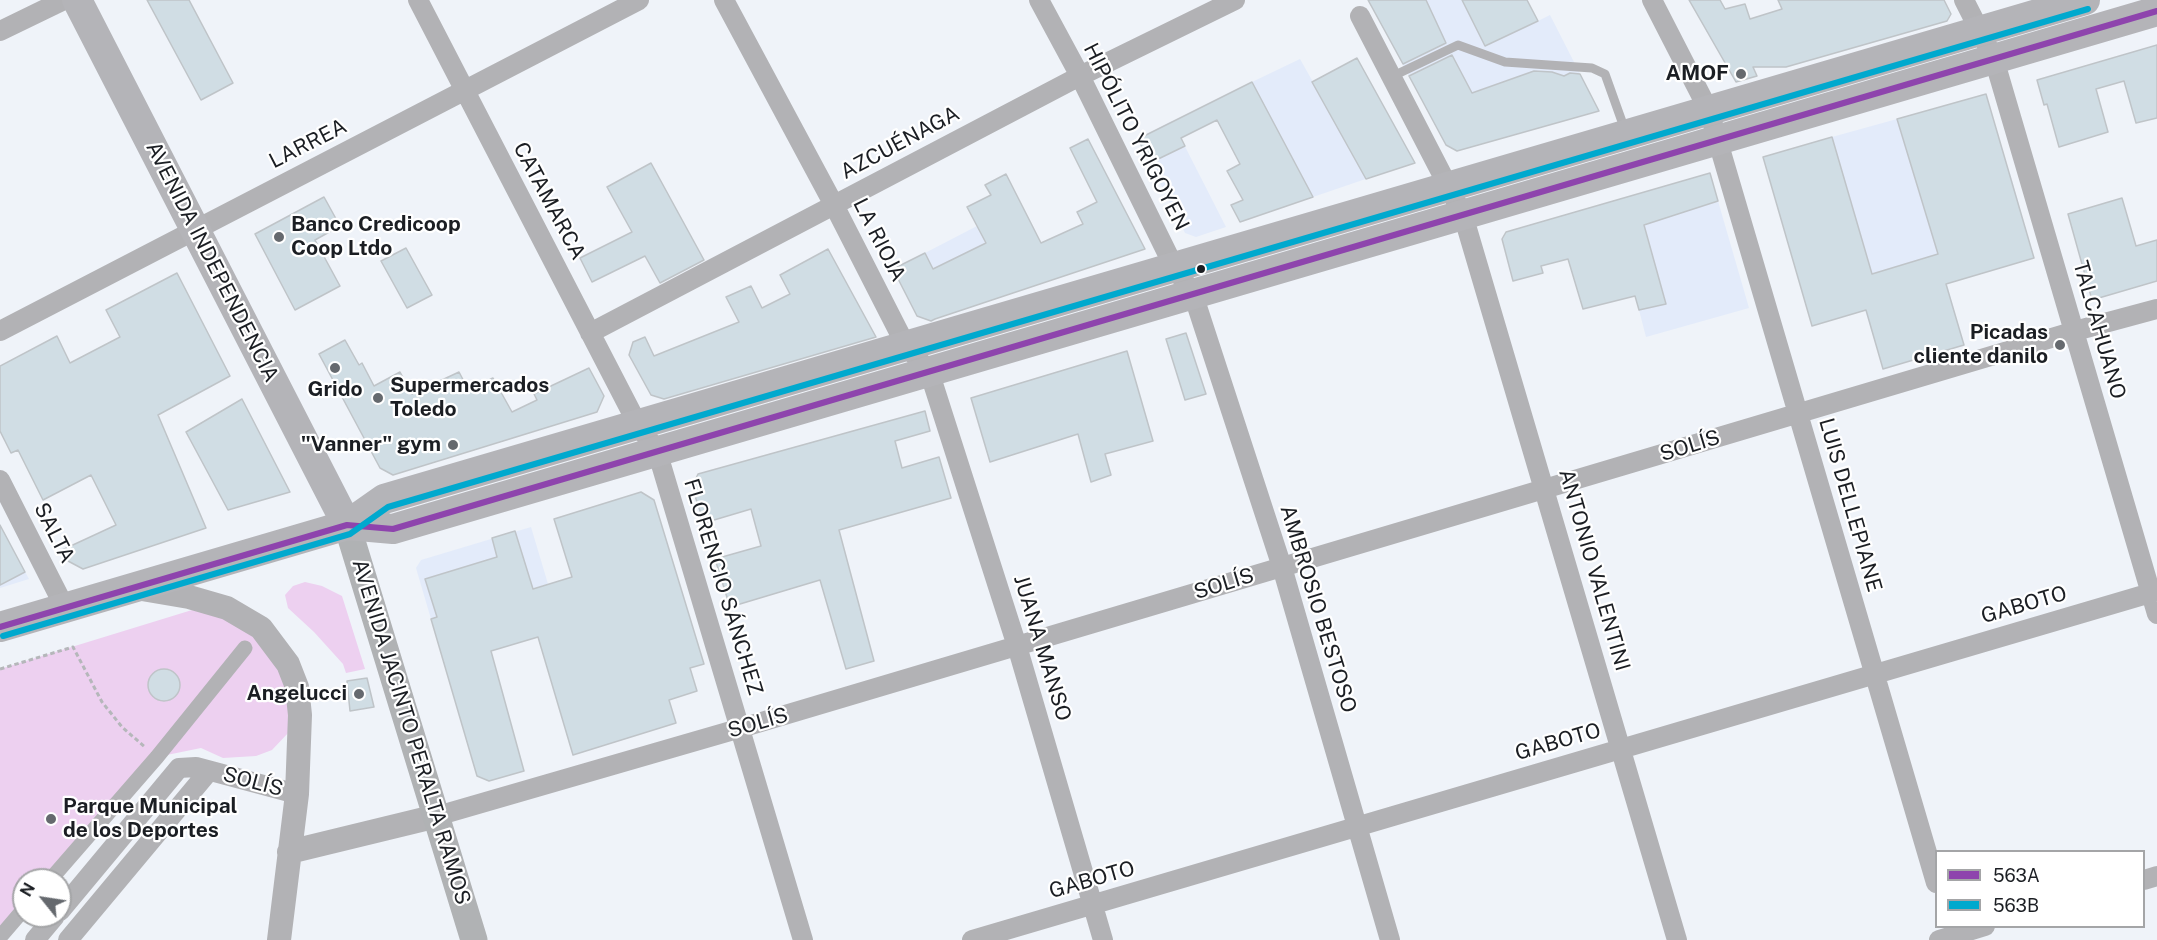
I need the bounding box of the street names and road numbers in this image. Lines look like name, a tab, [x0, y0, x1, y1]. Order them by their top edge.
street label: HIPÓLITO YRIGOYEN	[1078, 39, 1194, 235]
street label: AZCUÉNAGA	[836, 101, 964, 185]
street label: LARREA	[265, 114, 351, 174]
street label: AVENIDA INDEPENDENCIA	[140, 138, 284, 386]
street label: CATAMARCA	[508, 138, 590, 264]
street label: LA RIOJA	[847, 194, 911, 286]
street label: TALCAHUANO	[2067, 258, 2131, 402]
street label: LUIS DELLEPIANE	[1813, 415, 1887, 595]
street label: SOLÍS	[1657, 425, 1723, 467]
street label: ANTONIO VALENTINI	[1553, 466, 1635, 674]
street label: FLORENCIO SÁNCHEZ	[678, 476, 768, 698]
street label: SALTA	[28, 499, 80, 567]
street label: AMBROSIO BESTOSO	[1274, 502, 1362, 716]
street label: AVENIDA JACINTO PERALTA RAMOS	[346, 556, 476, 908]
street label: SOLÍS	[1191, 563, 1257, 605]
street label: JUANA MANSO	[1008, 572, 1076, 724]
street label: GABOTO	[1978, 581, 2070, 629]
street label: SOLÍS	[725, 702, 791, 744]
street label: GABOTO	[1512, 718, 1604, 766]
street label: SOLÍS	[220, 762, 286, 802]
street label: GABOTO	[1046, 856, 1138, 904]

